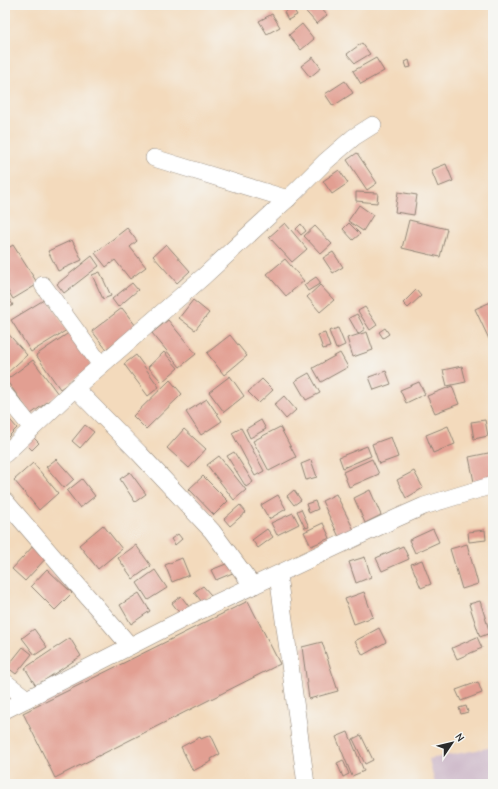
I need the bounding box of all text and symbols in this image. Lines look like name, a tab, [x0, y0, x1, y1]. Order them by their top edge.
north arrow	[432, 723, 472, 763]
text: N	[452, 731, 467, 744]

